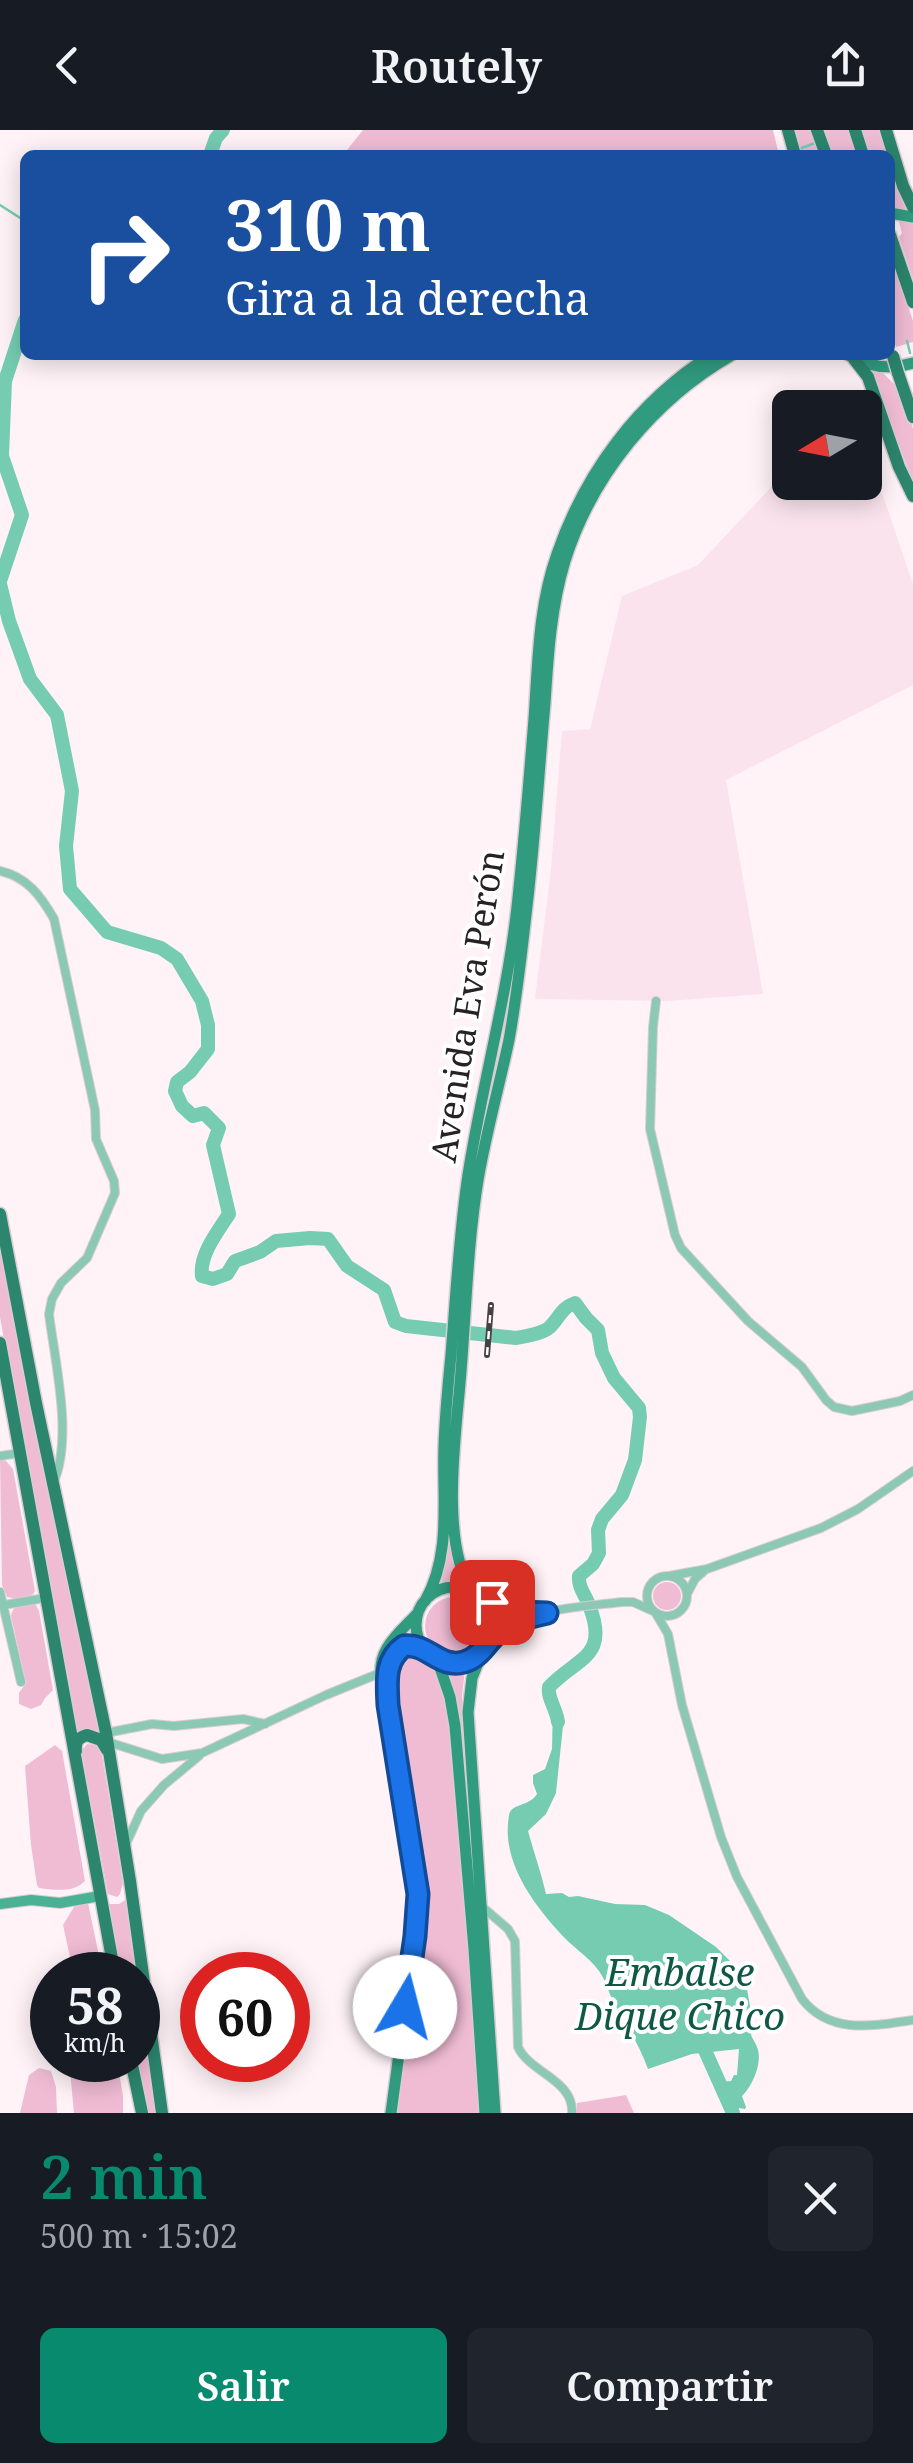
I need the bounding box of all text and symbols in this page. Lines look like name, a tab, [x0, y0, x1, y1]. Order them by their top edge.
text: Routely	[371, 35, 542, 96]
icon: back	[40, 38, 95, 93]
icon: share	[818, 38, 873, 93]
text: 310 m	[225, 176, 431, 272]
icon: right	[60, 190, 190, 320]
text: Gira a la derecha	[225, 267, 590, 328]
north arrow	[772, 390, 882, 500]
map controls	[772, 390, 882, 500]
street label: Avenida Eva Perón	[419, 846, 514, 1165]
pin	[450, 1560, 535, 1645]
icon: arrive	[465, 1575, 520, 1630]
water label: Embalse Dique Chico	[574, 1945, 785, 2041]
speed limit sign: 60	[180, 1952, 310, 2082]
position arrow	[353, 1955, 457, 2059]
text: 58	[67, 1971, 123, 2039]
text: km/h	[64, 2025, 126, 2059]
text: 2 min	[40, 2135, 208, 2217]
button: close	[768, 2146, 873, 2251]
text: 500 m · 15:02	[40, 2214, 238, 2257]
button: Salir	[40, 2328, 447, 2443]
button: Compartir	[467, 2328, 873, 2443]

